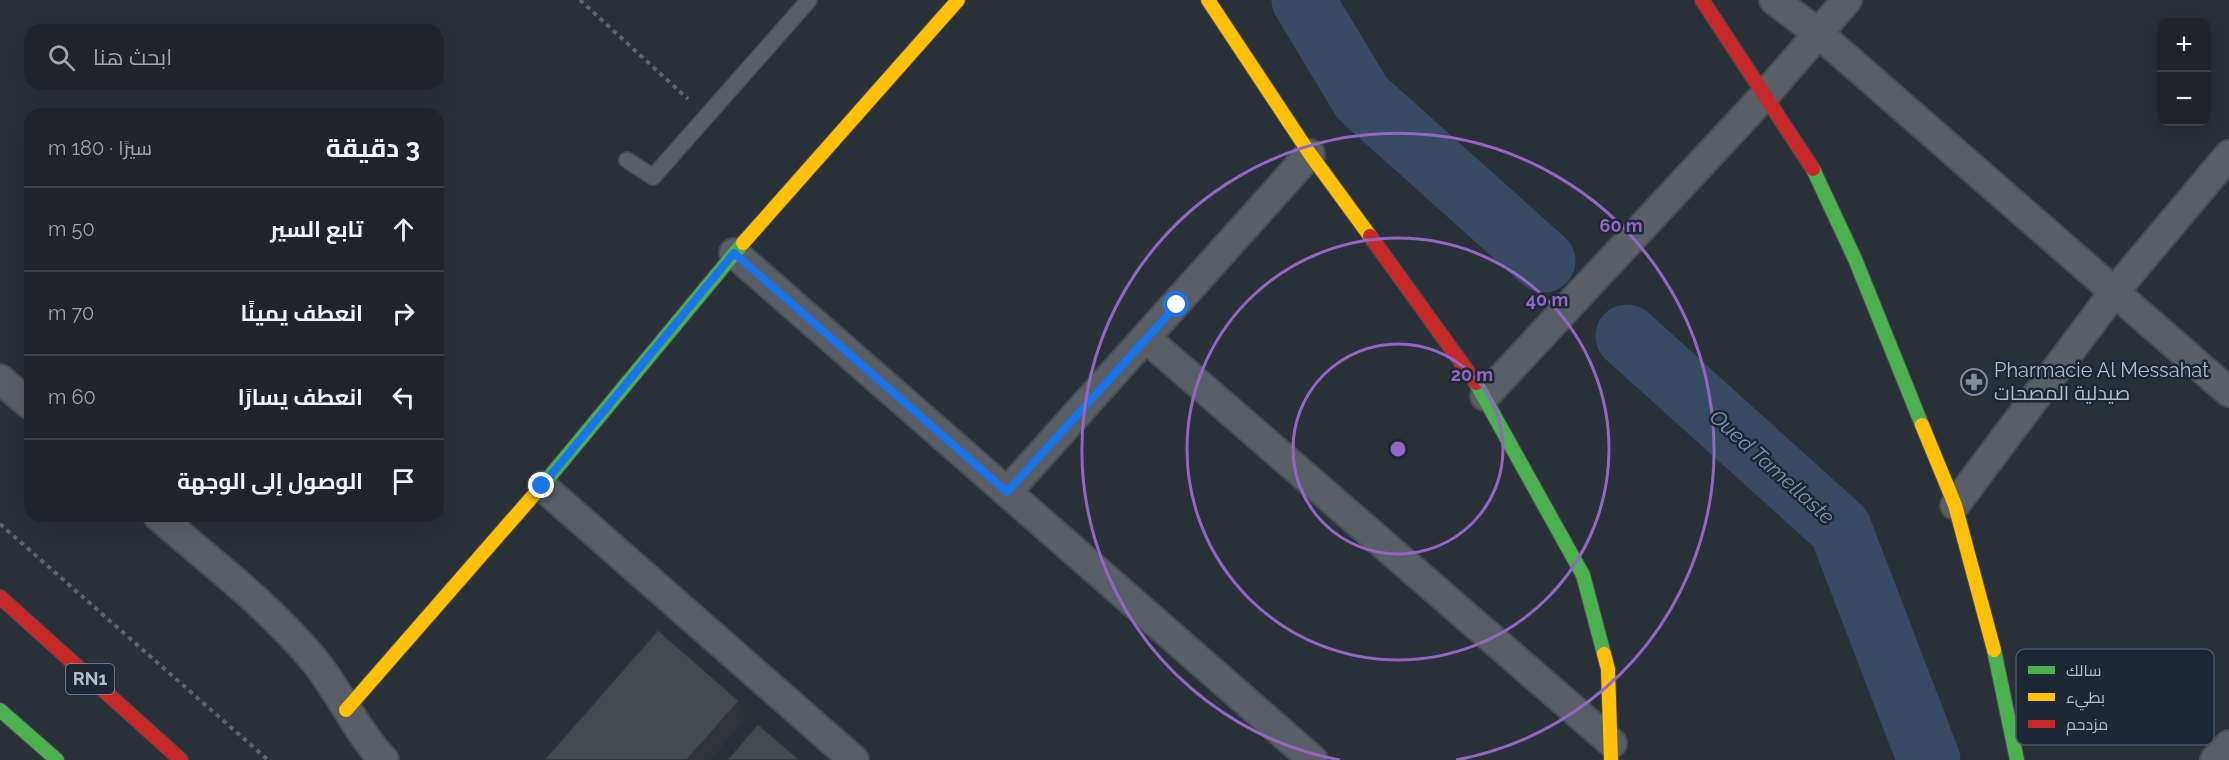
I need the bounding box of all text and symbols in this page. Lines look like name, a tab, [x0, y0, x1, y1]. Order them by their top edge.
map controls	[2157, 18, 2211, 126]
button: +	[2157, 18, 2211, 72]
search box	[24, 24, 444, 90]
icon: search	[45, 41, 78, 74]
text: ابحث هنا	[93, 44, 172, 70]
button: −	[2157, 72, 2211, 126]
text: 3 دقيقة	[326, 133, 420, 163]
text: سيرًا · 180 m	[48, 136, 152, 160]
icon: ahead	[387, 213, 420, 246]
text: 60 m	[1599, 215, 1643, 236]
text: تابع السير	[270, 216, 363, 242]
text: 50 m	[48, 217, 95, 241]
text: 40 m	[1526, 289, 1568, 310]
route start	[1163, 291, 1189, 317]
icon: right	[387, 297, 420, 330]
text: انعطف يمينًا	[240, 300, 363, 326]
text: 70 m	[48, 301, 94, 325]
place label: Pharmacie Al Messahat صيدلية المصحات	[1994, 358, 2209, 405]
text: 20 m	[1451, 364, 1493, 385]
pharmacy icon: Pharmacie Al Messahat صيدلية المصحات	[1959, 367, 1989, 397]
icon: left	[387, 381, 420, 414]
text: انعطف يسارًا	[238, 384, 363, 410]
text: 60 m	[48, 385, 96, 409]
water label: Oued Tamellaste	[1705, 404, 1840, 529]
centre of rings	[1388, 439, 1408, 459]
icon: arrive	[387, 465, 420, 498]
text: الوصول إلى الوجهة	[177, 468, 363, 494]
route end	[528, 472, 554, 498]
legend	[2016, 649, 2214, 745]
text: سالك	[2066, 661, 2101, 680]
road number: RN1	[66, 664, 114, 694]
text: بطيء	[2066, 688, 2105, 711]
text: مزدحم	[2066, 715, 2108, 736]

